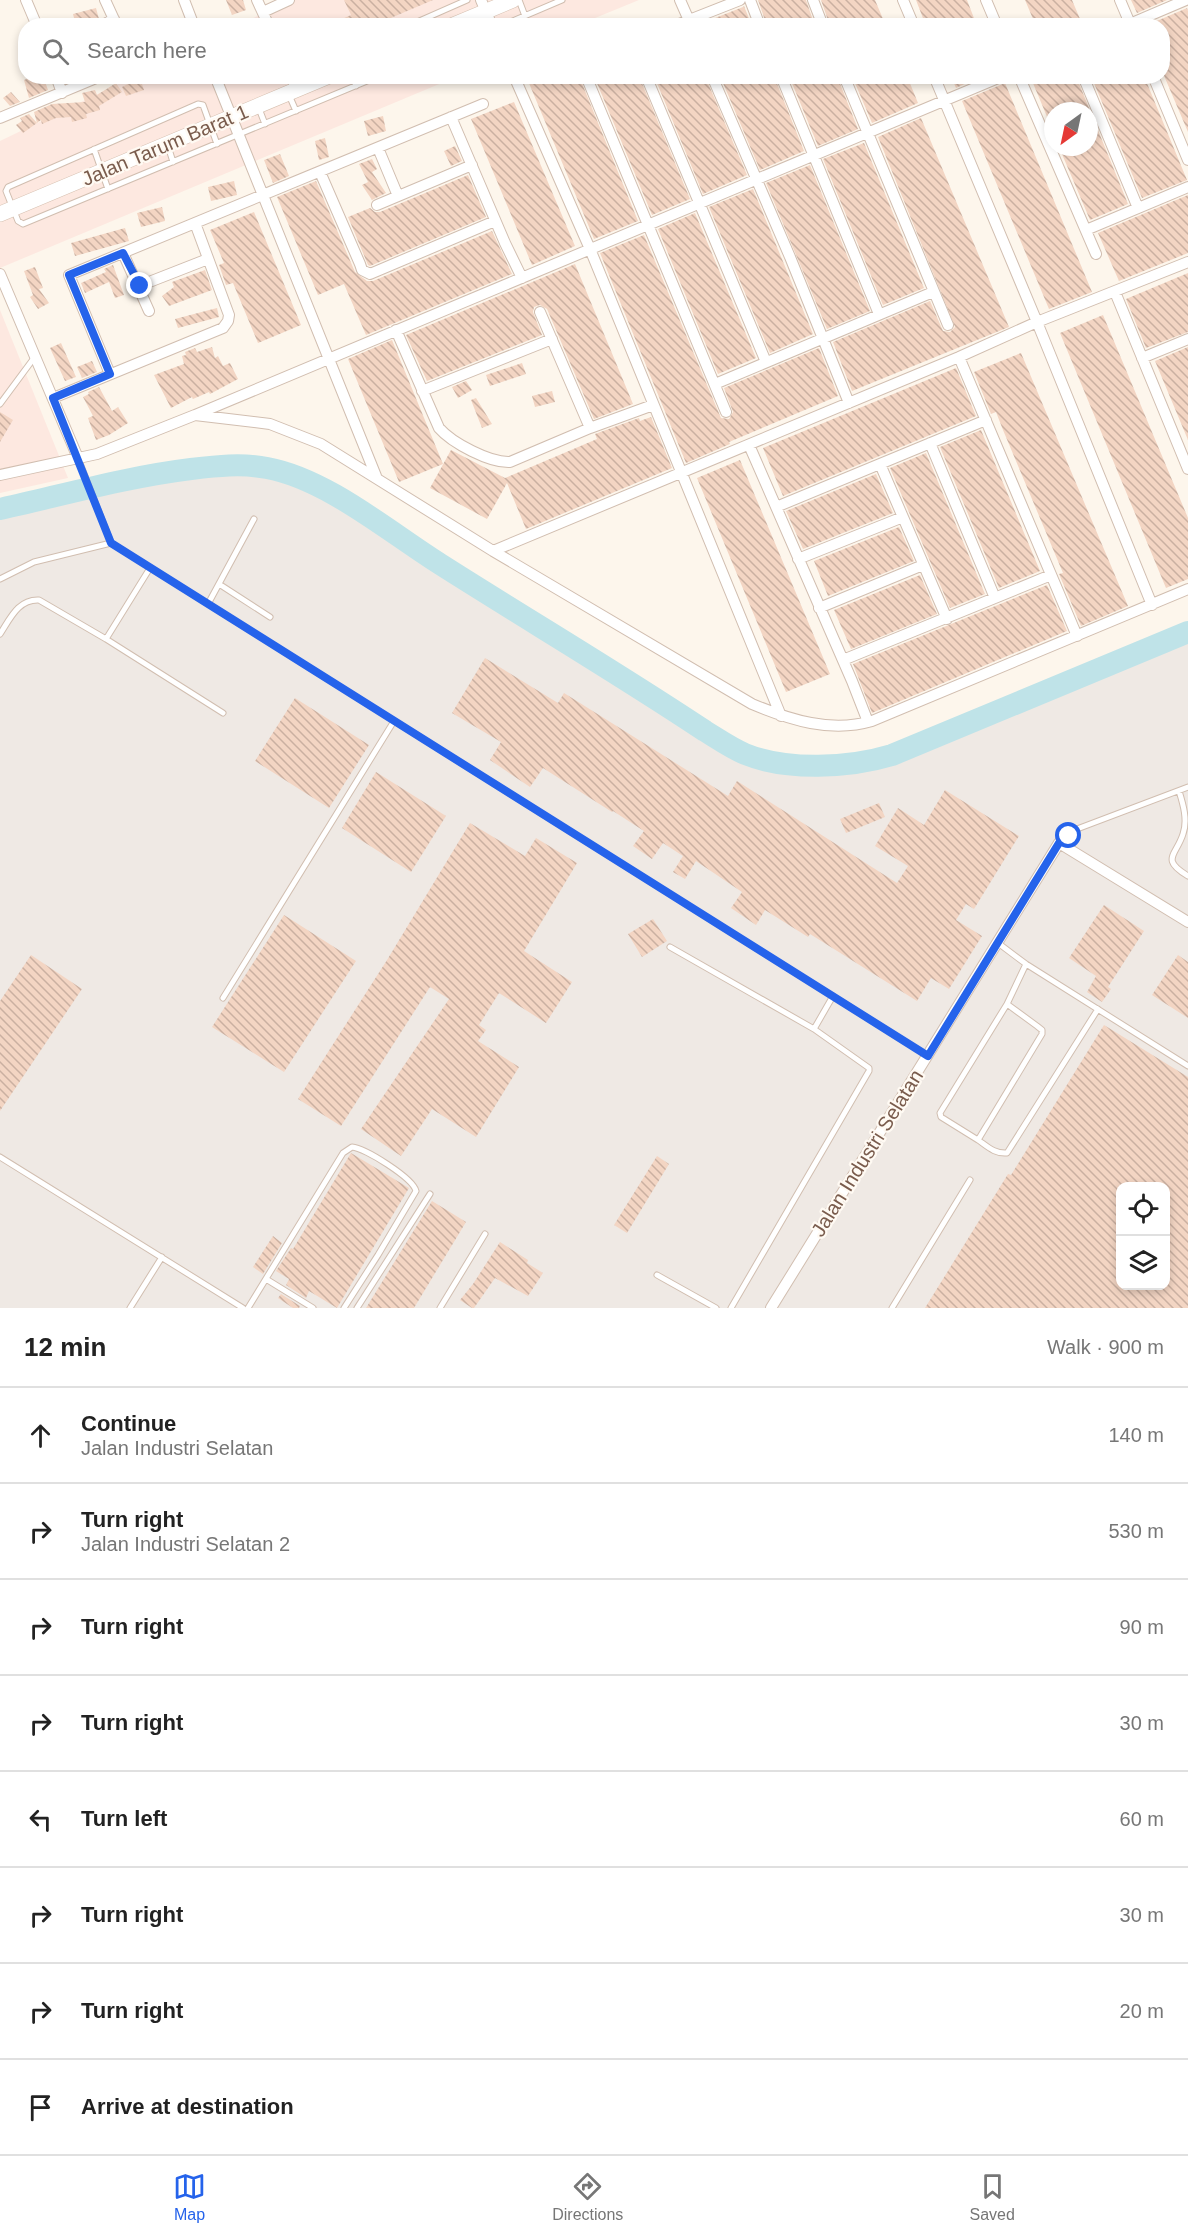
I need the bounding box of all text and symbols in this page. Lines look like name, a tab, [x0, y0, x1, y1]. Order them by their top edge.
search box	[18, 18, 1170, 84]
icon: search	[39, 35, 72, 68]
text: Search here	[87, 38, 207, 63]
street label: Jalan Tarum Barat 1	[78, 100, 252, 190]
north arrow	[1044, 102, 1098, 156]
route end	[126, 272, 152, 298]
route start	[1055, 822, 1081, 848]
street label: Jalan Industri Selatan	[807, 1066, 927, 1240]
map controls	[1116, 1182, 1170, 1290]
button: locate	[1116, 1182, 1170, 1236]
button: layers	[1116, 1236, 1170, 1290]
text: 12 min	[24, 1332, 106, 1362]
text: Walk · 900 m	[1047, 1336, 1164, 1358]
text: Continue	[81, 1411, 176, 1436]
icon: ahead	[24, 1419, 57, 1452]
text: 140 m	[1108, 1424, 1164, 1446]
text: Jalan Industri Selatan	[81, 1437, 273, 1459]
text: Turn right	[81, 1507, 183, 1532]
icon: right	[24, 1515, 57, 1548]
text: 530 m	[1108, 1520, 1164, 1542]
text: Jalan Industri Selatan 2	[81, 1533, 290, 1555]
icon: right	[24, 1611, 57, 1644]
text: Turn right	[81, 1614, 183, 1639]
text: 90 m	[1120, 1616, 1164, 1638]
icon: right	[24, 1707, 57, 1740]
text: Turn right	[81, 1710, 183, 1735]
text: 30 m	[1120, 1712, 1164, 1734]
icon: left	[24, 1803, 57, 1836]
text: Turn left	[81, 1806, 167, 1831]
text: 60 m	[1120, 1808, 1164, 1830]
icon: right	[24, 1899, 57, 1932]
text: Turn right	[81, 1902, 183, 1927]
text: 30 m	[1120, 1904, 1164, 1926]
icon: right	[24, 1995, 57, 2028]
text: Turn right	[81, 1998, 183, 2023]
text: 20 m	[1120, 2000, 1164, 2022]
icon: arrive	[24, 2091, 57, 2124]
text: Arrive at destination	[81, 2094, 294, 2119]
tab: Map	[173, 2170, 206, 2224]
tab: Directions	[552, 2170, 623, 2224]
tab: Saved	[970, 2170, 1015, 2224]

